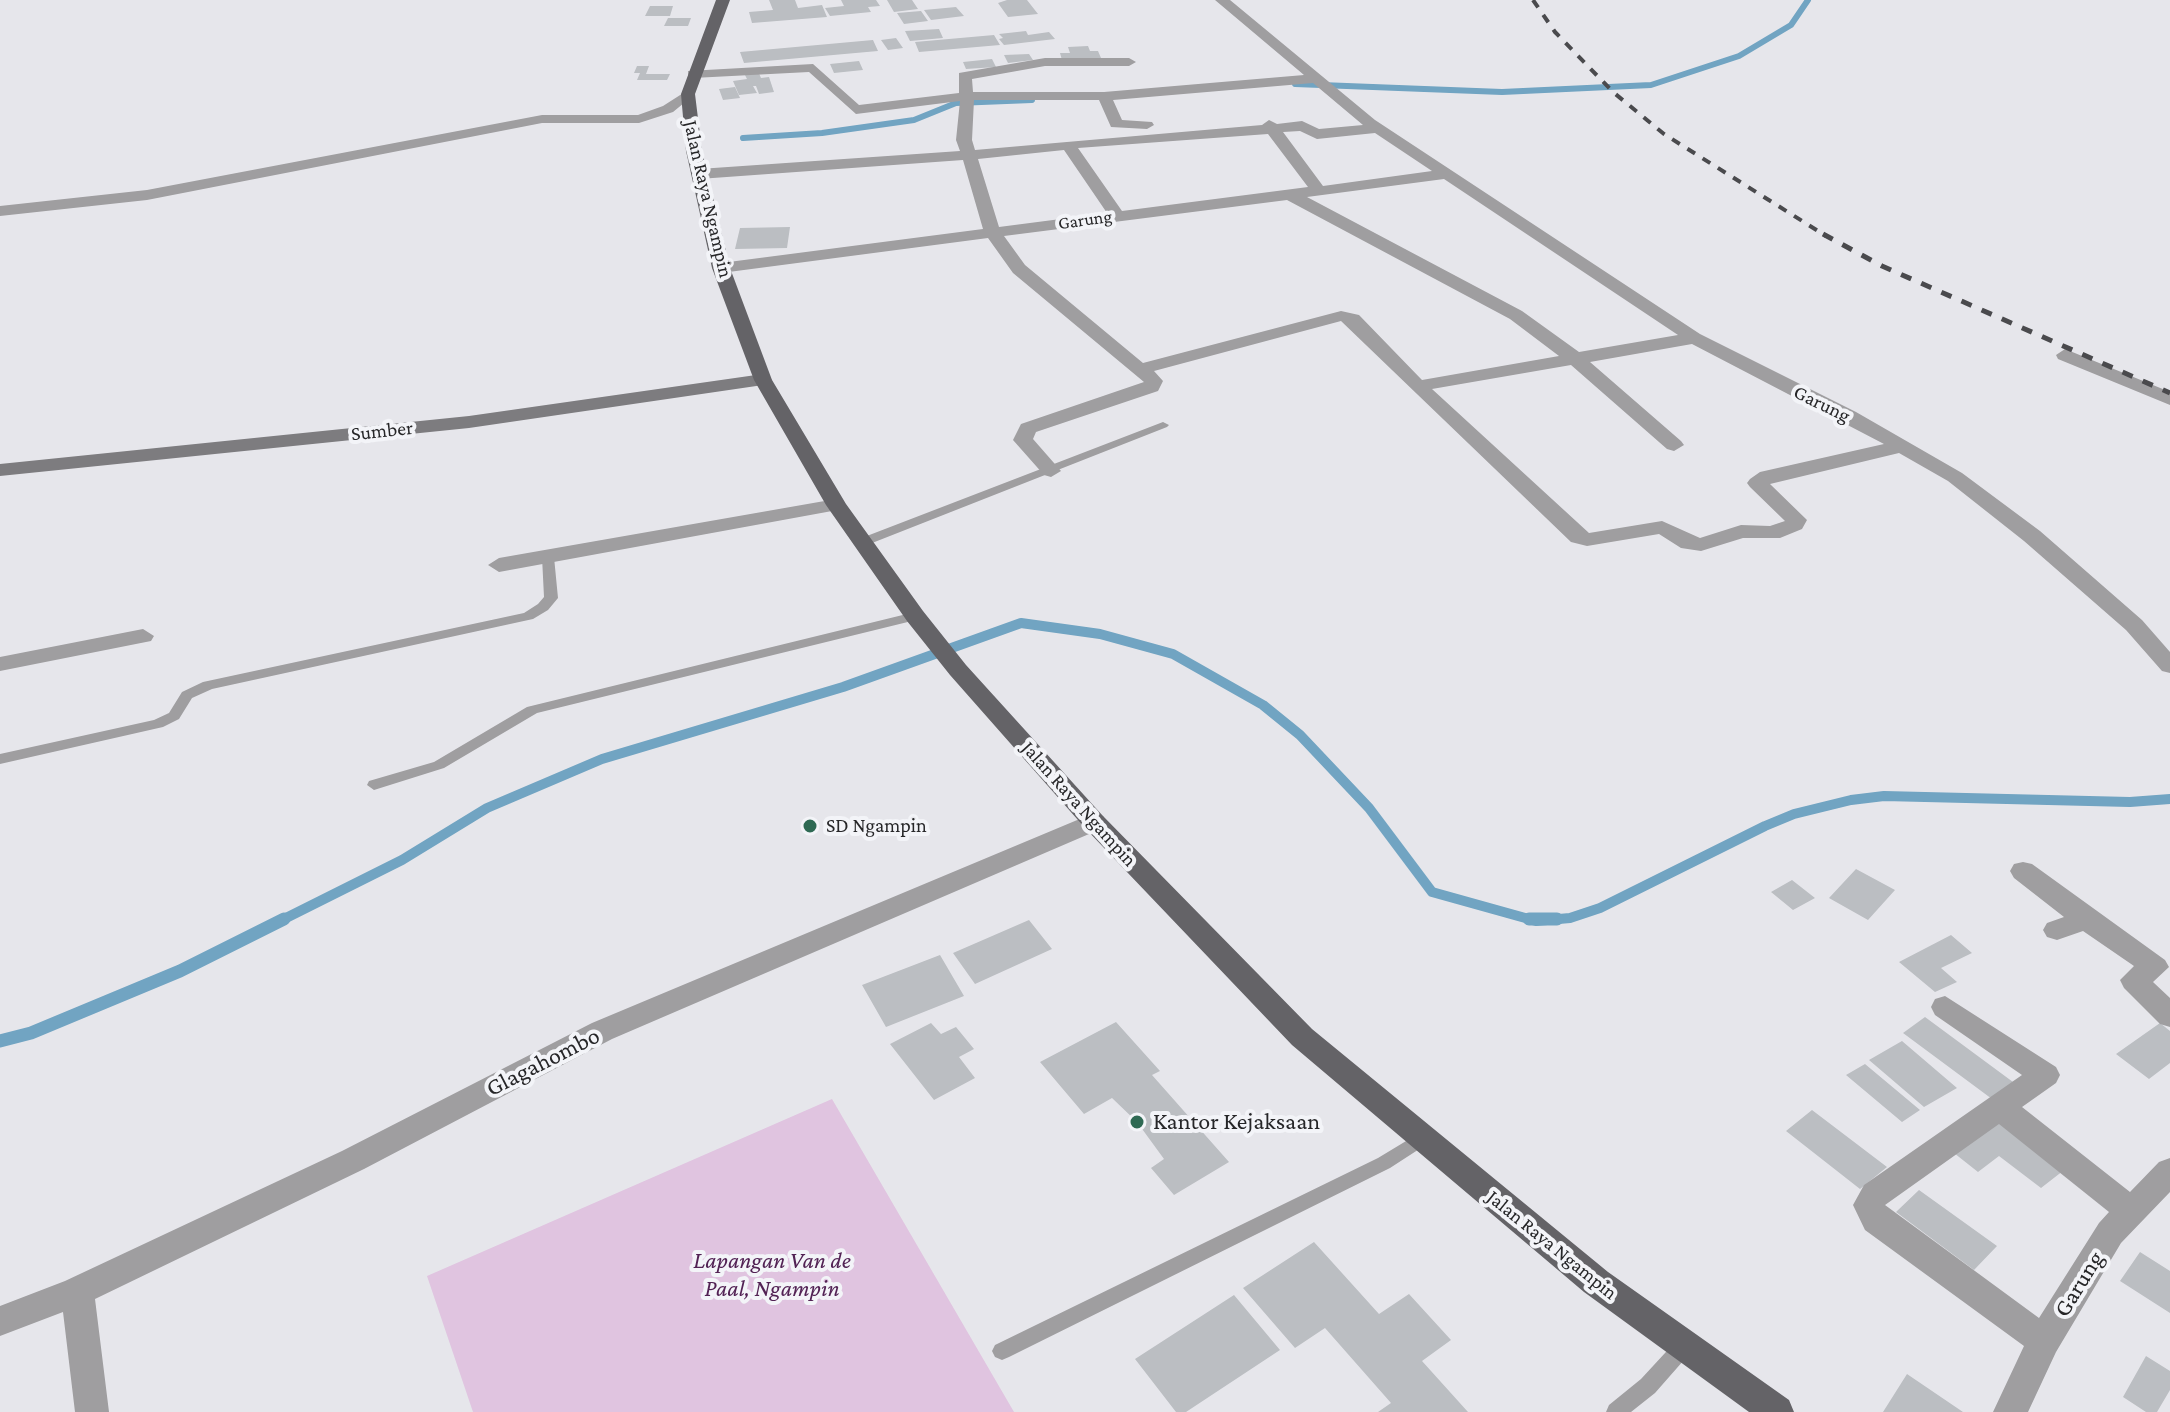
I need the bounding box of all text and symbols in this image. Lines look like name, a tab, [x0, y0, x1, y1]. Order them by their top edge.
street label: Jalan Raya Ngampin	[678, 118, 738, 280]
street label: Garung	[1057, 206, 1113, 234]
street label: Garung	[1790, 380, 1854, 428]
street label: Sumber	[350, 416, 414, 446]
street label: Jalan Raya Ngampin	[1016, 736, 1142, 872]
place label: SD Ngampin	[826, 814, 927, 838]
marker: SD Ngampin	[801, 817, 819, 835]
street label: Glagahombo	[481, 1021, 605, 1103]
place label: Kantor Kejaksaan	[1153, 1108, 1320, 1136]
marker: Kantor Kejaksaan	[1128, 1113, 1146, 1131]
street label: Jalan Raya Ngampin	[1482, 1185, 1622, 1305]
street label: Garung	[2048, 1246, 2110, 1322]
park label: Lapangan Van de Paal, Ngampin	[693, 1247, 851, 1303]

